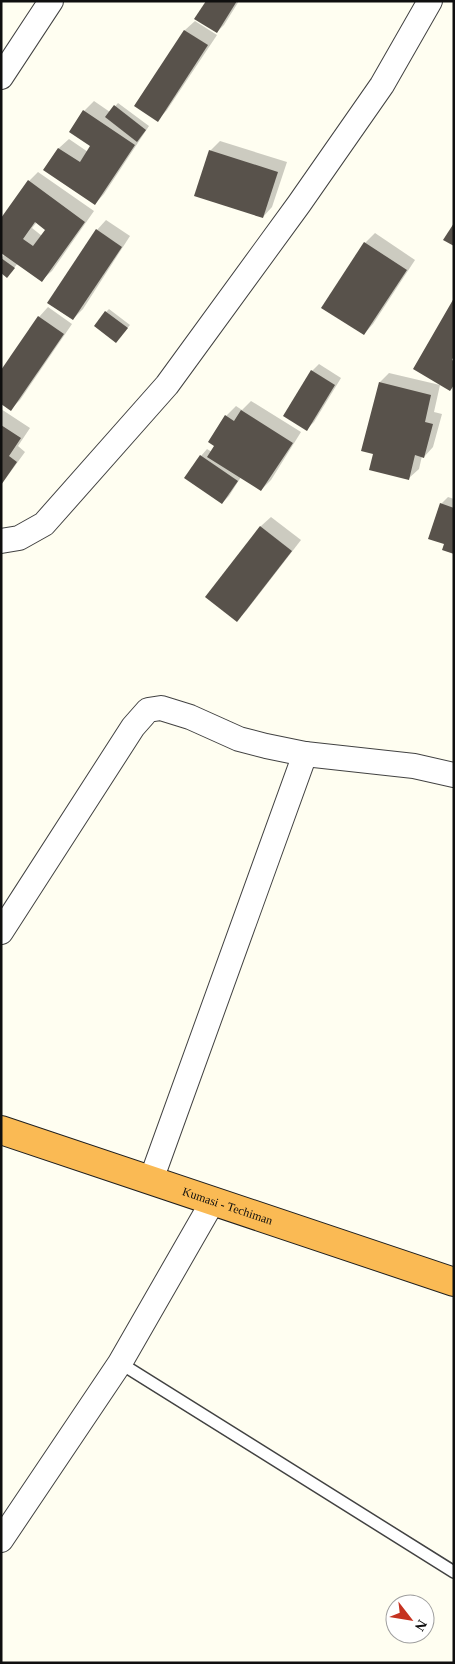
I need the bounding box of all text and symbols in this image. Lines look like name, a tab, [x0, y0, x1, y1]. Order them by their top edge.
street label: Kumasi - Techiman	[181, 1184, 275, 1228]
north arrow	[385, 1594, 435, 1644]
text: N	[412, 1617, 430, 1634]

